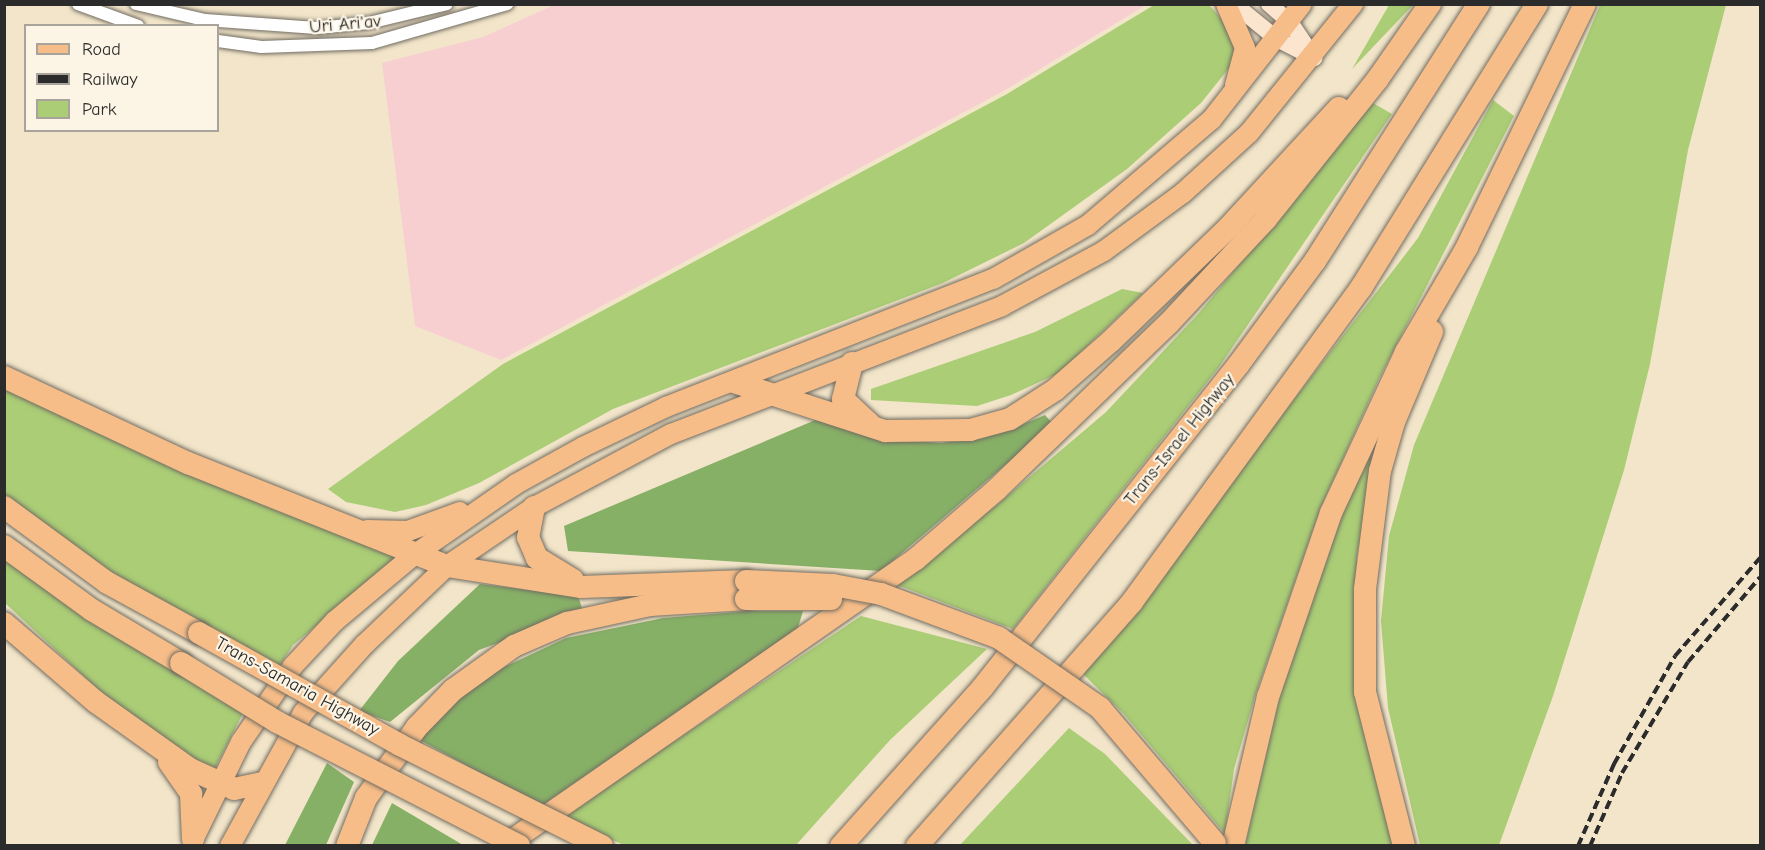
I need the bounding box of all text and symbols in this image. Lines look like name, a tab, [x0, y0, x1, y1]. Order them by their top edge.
street label: Uri Ari'av	[308, 11, 382, 39]
legend	[24, 24, 219, 132]
text: Road	[82, 39, 121, 60]
text: Railway	[82, 69, 138, 90]
text: Park	[82, 99, 116, 120]
street label: Trans-Israel Highway	[1120, 370, 1240, 510]
street label: Trans-Samaria Highway	[211, 633, 383, 741]

